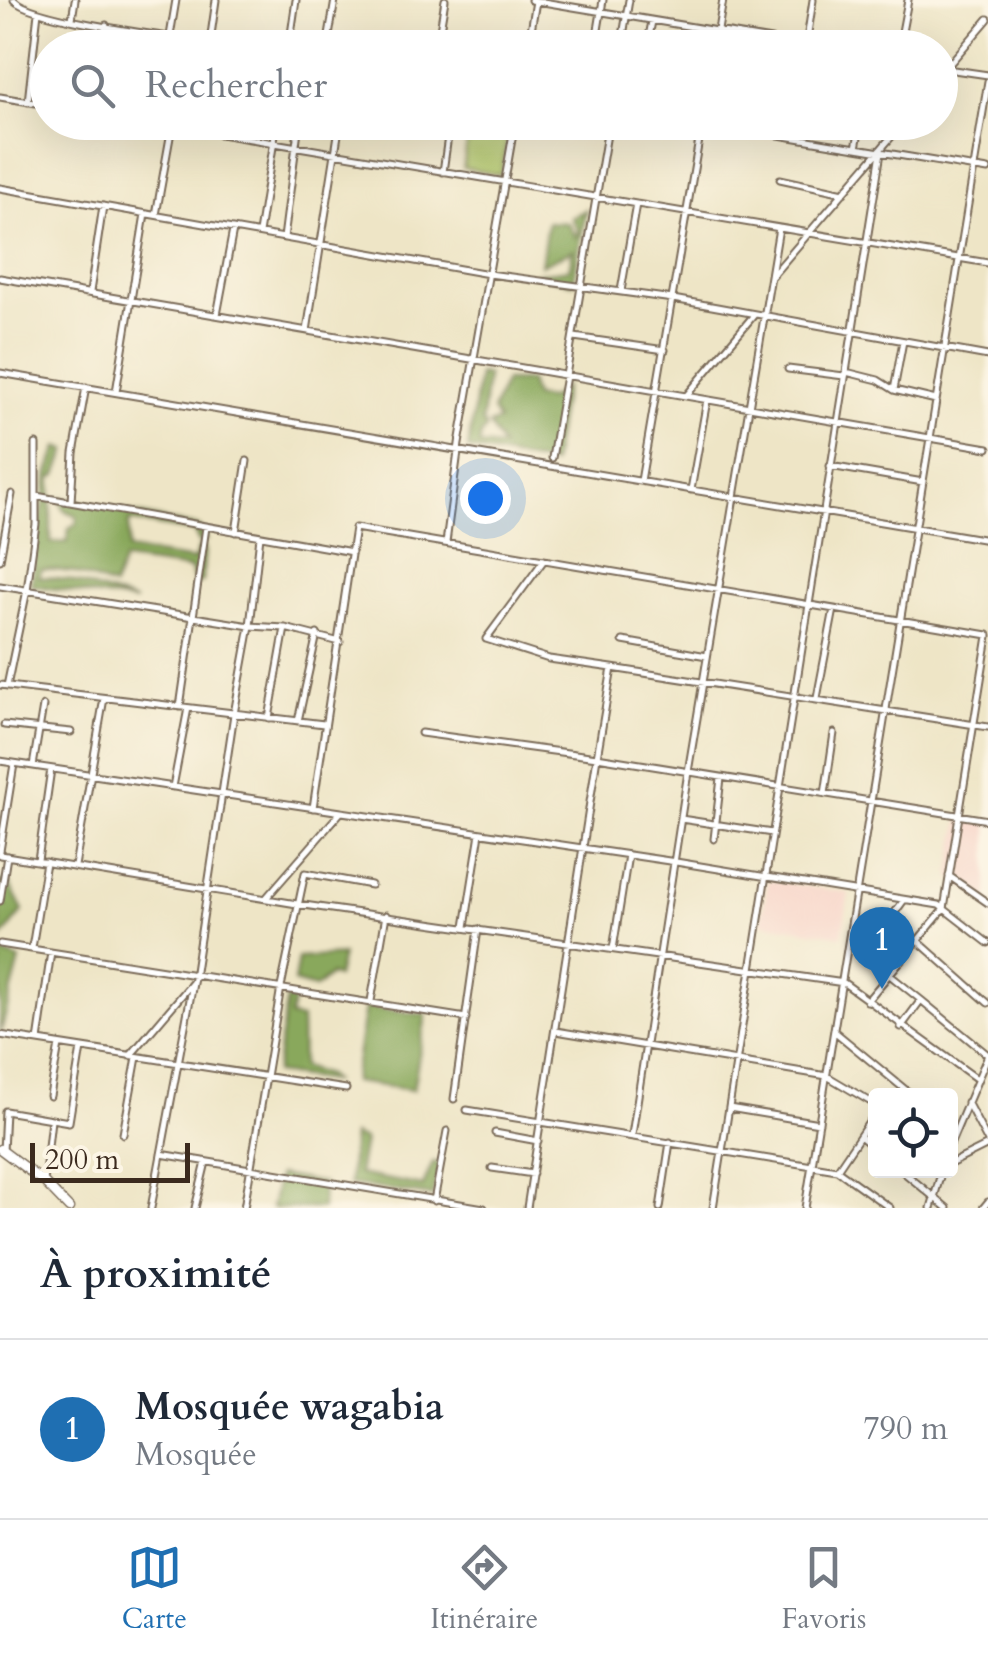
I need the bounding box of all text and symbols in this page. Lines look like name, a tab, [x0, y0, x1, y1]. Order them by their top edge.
search box	[30, 30, 958, 140]
icon: search	[65, 58, 120, 113]
text: Rechercher	[145, 59, 327, 111]
your location	[460, 473, 511, 524]
pin: 1	[850, 906, 914, 989]
map controls	[868, 1088, 958, 1178]
button: locate	[868, 1088, 958, 1178]
scale bar	[30, 1138, 190, 1182]
text: 200 m	[45, 1141, 119, 1179]
text: À proximité	[40, 1245, 272, 1302]
text: Mosquée wagabia	[135, 1381, 444, 1433]
text: 1	[64, 1407, 81, 1451]
text: 790 m	[863, 1407, 948, 1451]
text: Mosquée	[135, 1433, 257, 1477]
tab: Carte	[122, 1540, 187, 1638]
tab: Itinéraire	[430, 1540, 538, 1638]
tab: Favoris	[782, 1540, 866, 1638]

